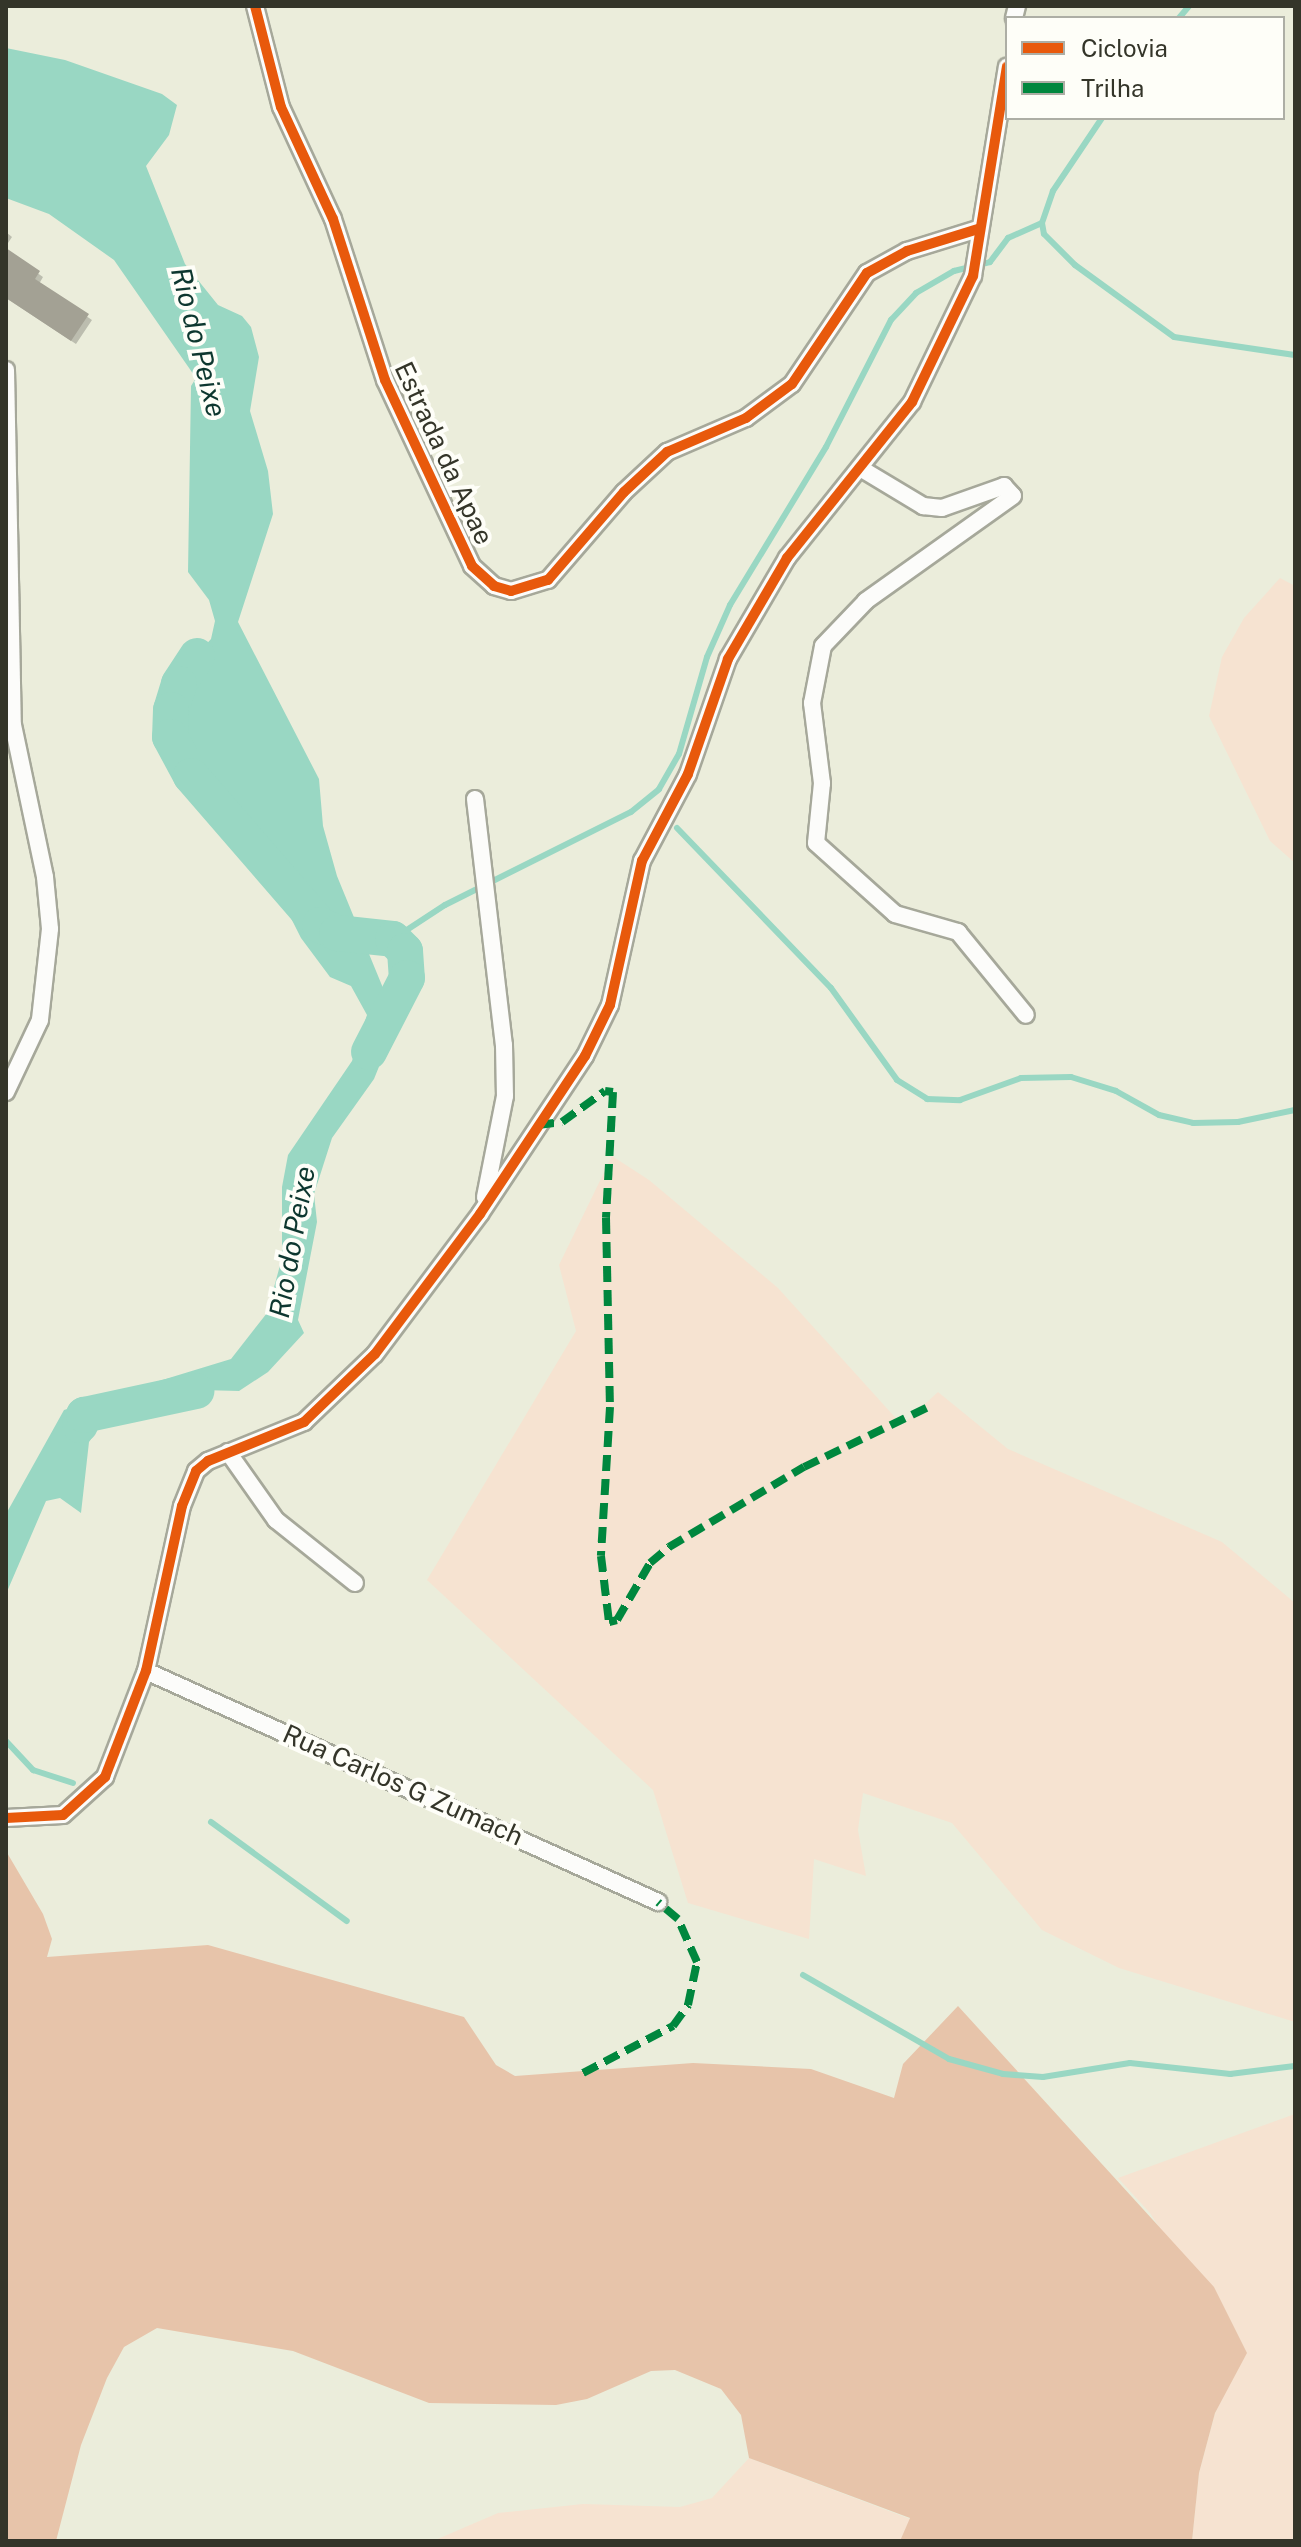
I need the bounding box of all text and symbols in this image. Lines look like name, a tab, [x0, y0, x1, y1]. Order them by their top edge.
legend	[1005, 16, 1285, 120]
text: Ciclovia	[1081, 34, 1168, 62]
text: Trilha	[1081, 74, 1144, 102]
water label: Rio do Peixe	[164, 263, 234, 421]
street label: Estrada da Apae	[388, 357, 500, 549]
water label: Rio do Peixe	[262, 1163, 322, 1321]
street label: Rua Carlos G Zumach	[278, 1718, 528, 1852]

